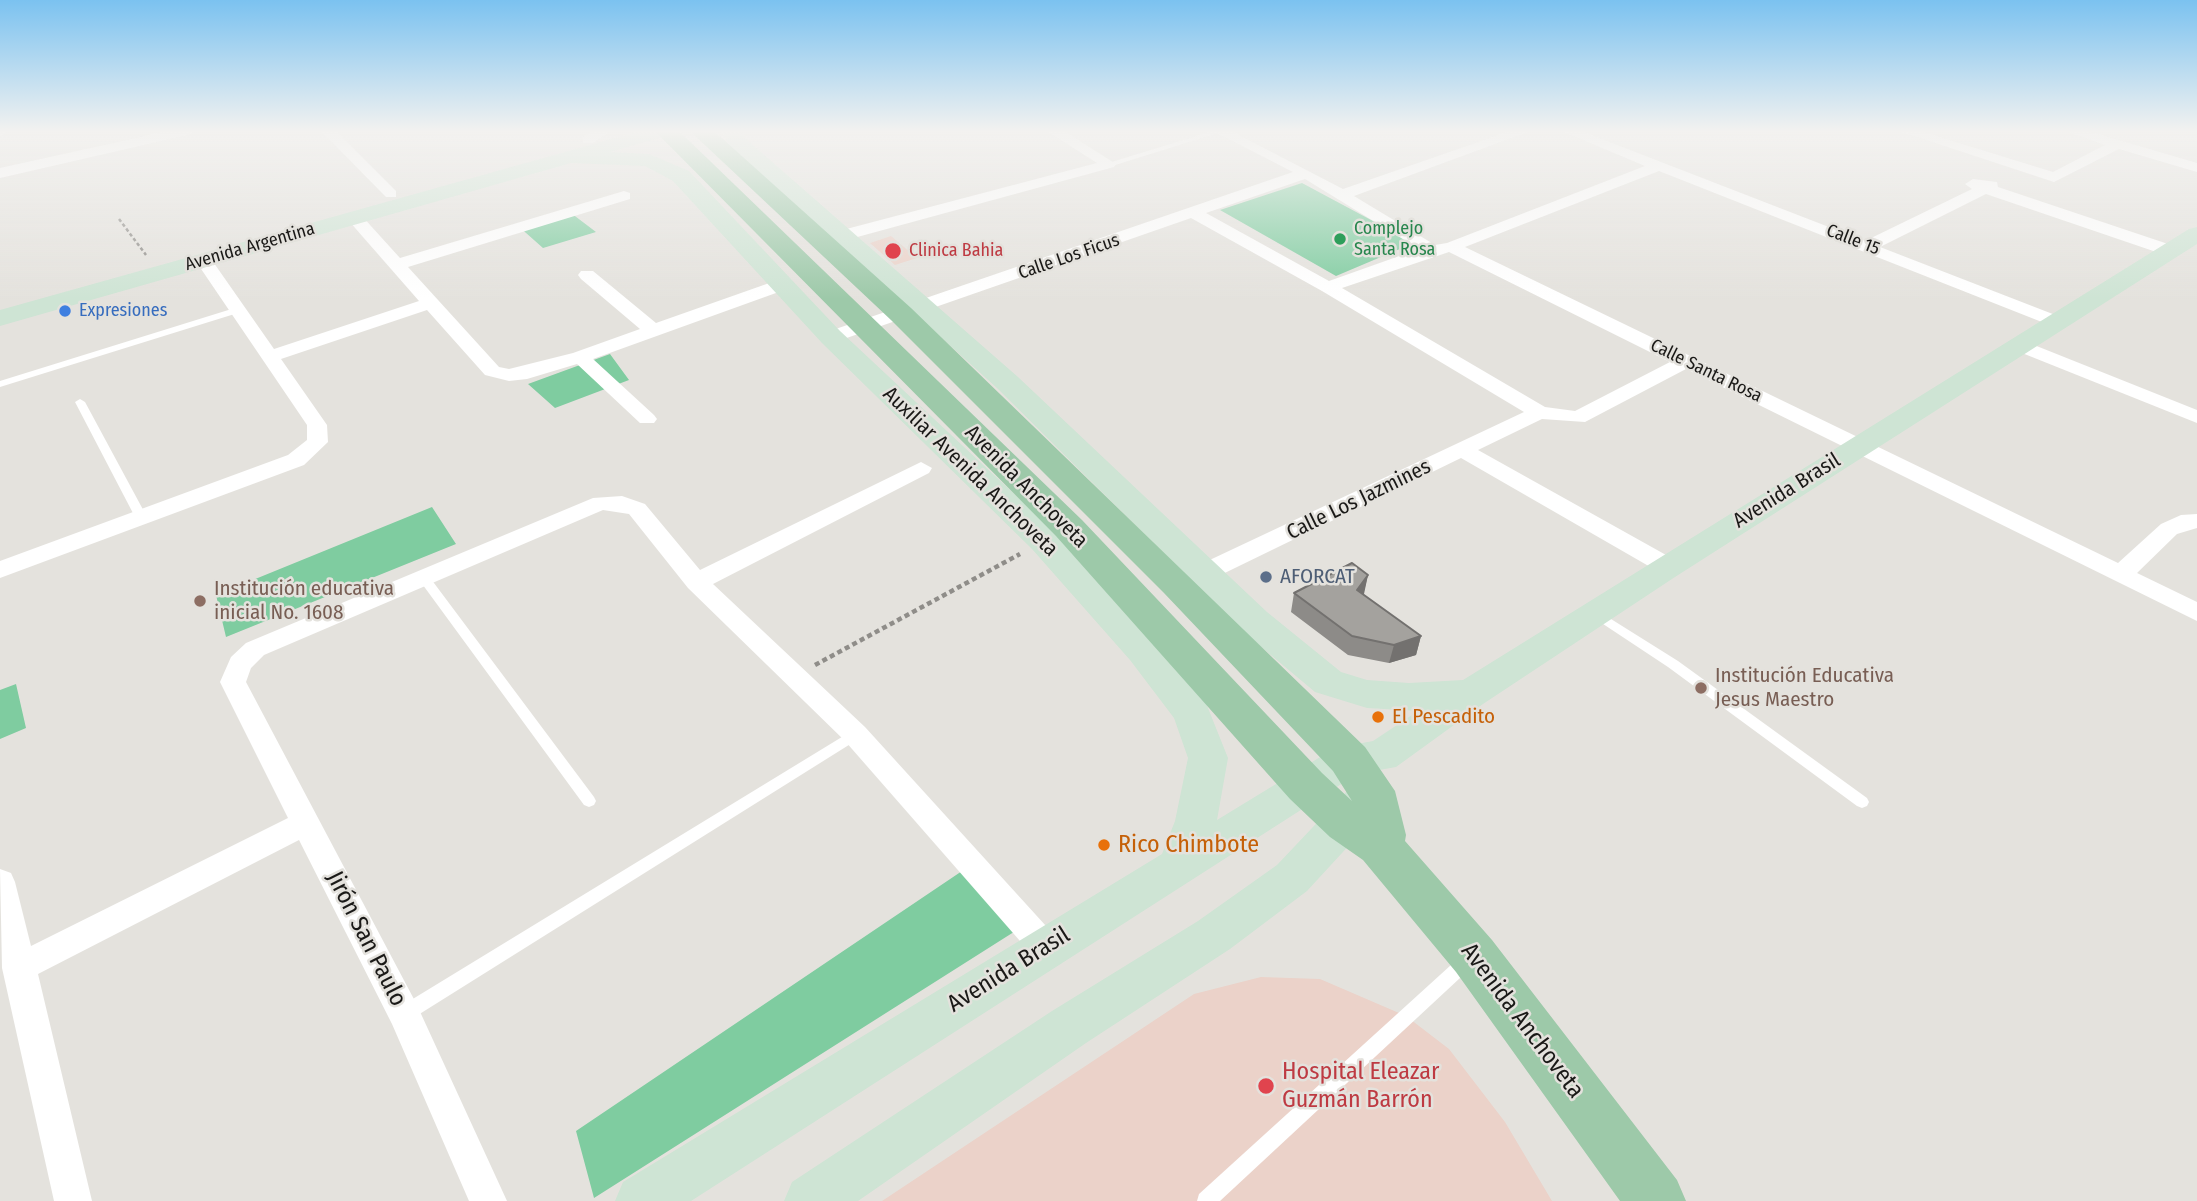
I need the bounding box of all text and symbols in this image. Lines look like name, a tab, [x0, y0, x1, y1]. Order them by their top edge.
street label: Avenida Argentina	[183, 218, 317, 276]
place label: Complejo Santa Rosa	[1354, 218, 1435, 260]
street label: Calle 15	[1823, 220, 1883, 260]
street label: Calle Los Ficus	[1016, 230, 1122, 284]
marker: Complejo Santa Rosa	[1332, 231, 1348, 247]
place label: Clinica Bahia	[909, 240, 1003, 262]
marker: Clinica Bahia	[883, 241, 903, 261]
place label: Expresiones	[79, 300, 167, 322]
marker: Expresiones	[57, 303, 73, 319]
street label: Calle Santa Rosa	[1647, 335, 1765, 407]
street label: Auxiliar Avenida Anchoveta	[877, 382, 1063, 562]
street label: Avenida Anchoveta	[959, 420, 1093, 554]
street label: Avenida Brasil	[1729, 448, 1845, 534]
street label: Calle Los Jazmines	[1283, 454, 1435, 546]
place label: AFORCAT	[1280, 564, 1355, 590]
marker: AFORCAT	[1258, 569, 1274, 585]
place label: Institución educativa inicial No. 1608	[214, 576, 394, 626]
marker: Institución educativa inicial No. 1608	[192, 593, 208, 609]
place label: Institución Educativa Jesus Maestro	[1715, 663, 1894, 713]
marker: Institución Educativa Jesus Maestro	[1693, 680, 1709, 696]
place label: El Pescadito	[1392, 704, 1495, 730]
marker: El Pescadito	[1370, 709, 1386, 725]
place label: Rico Chimbote	[1118, 831, 1259, 859]
marker: Rico Chimbote	[1096, 837, 1112, 853]
street label: Jirón San Paulo	[320, 867, 412, 1011]
street label: Avenida Brasil	[942, 921, 1076, 1019]
street label: Avenida Anchoveta	[1454, 938, 1590, 1104]
place label: Hospital Eleazar Guzmán Barrón	[1282, 1058, 1439, 1114]
marker: Hospital Eleazar Guzmán Barrón	[1256, 1076, 1276, 1096]

